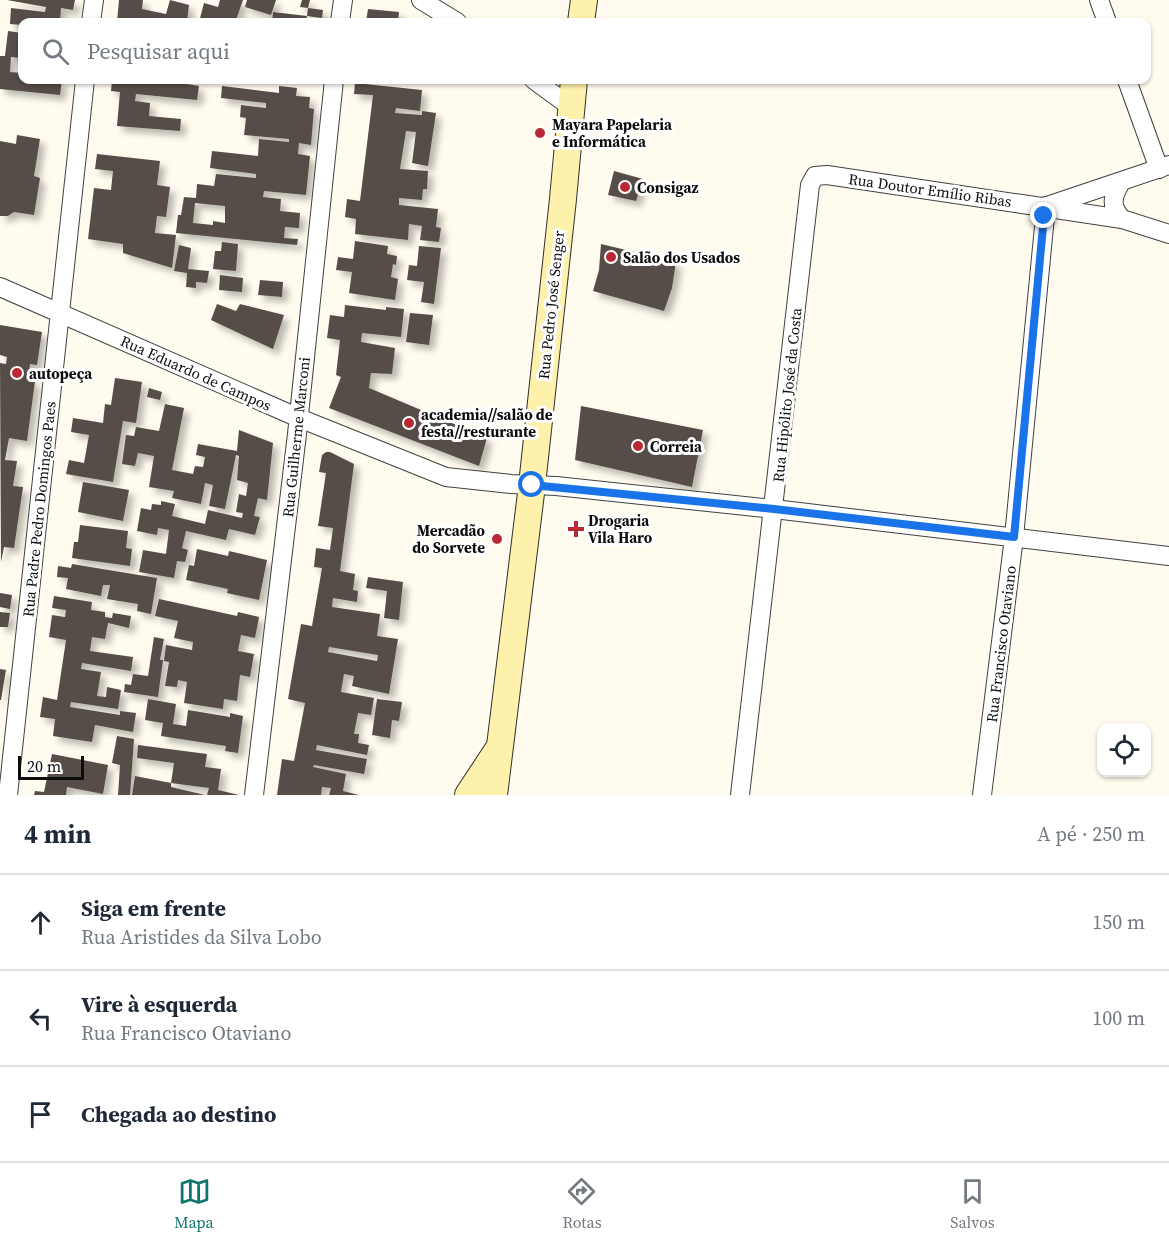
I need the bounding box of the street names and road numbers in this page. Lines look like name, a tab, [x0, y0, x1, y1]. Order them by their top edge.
street label: Rua Doutor Emílio Ribas	[847, 168, 1013, 212]
street label: Rua Pedro José Senger	[533, 229, 569, 380]
street label: Rua Hipólito José da Costa	[767, 306, 807, 483]
street label: Rua Eduardo de Campos	[117, 330, 275, 416]
street label: Rua Guilherme Marconi	[277, 356, 315, 518]
street label: Rua Padre Pedro Domingos Paes	[17, 400, 61, 618]
street label: Rua Francisco Otaviano	[981, 564, 1021, 724]

